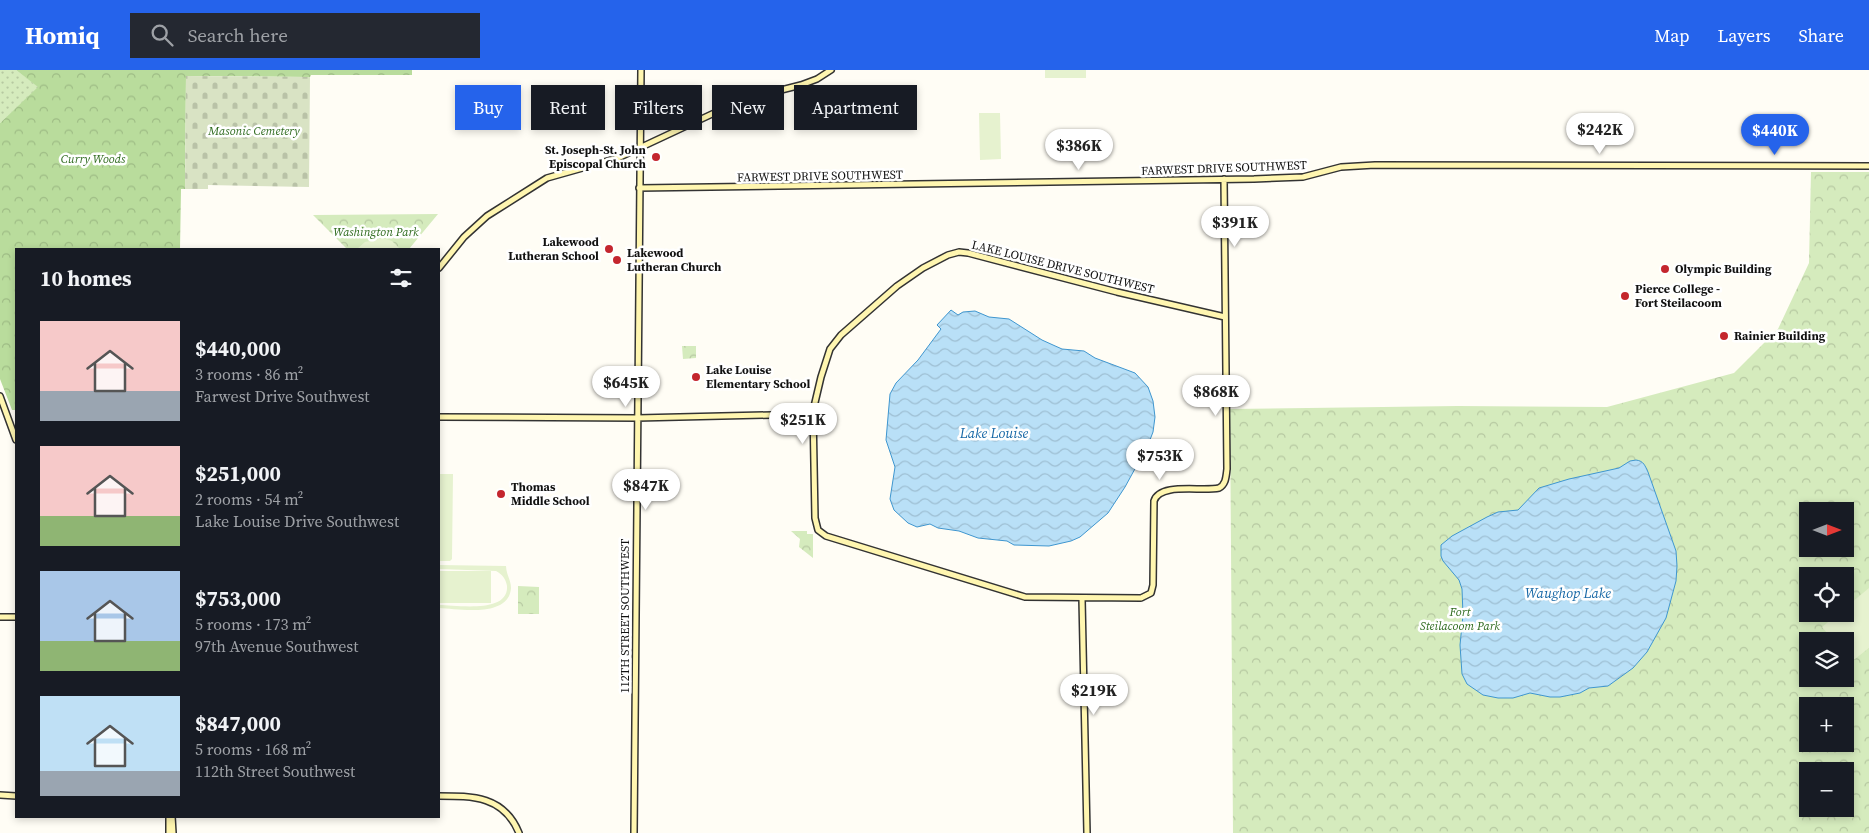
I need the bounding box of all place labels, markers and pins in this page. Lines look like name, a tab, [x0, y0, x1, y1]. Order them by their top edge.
pin: $242K	[1565, 112, 1635, 155]
pin: $440K	[1740, 114, 1810, 156]
pin: $386K	[1044, 128, 1114, 171]
place label: St. Joseph-St. John Episcopal Church	[545, 142, 647, 172]
marker: St. Joseph-St. John Episcopal Church	[650, 151, 662, 163]
pin: $391K	[1200, 206, 1270, 248]
place label: Lakewood Lutheran School	[508, 234, 599, 264]
marker: Lakewood Lutheran School	[603, 243, 615, 255]
place label: Lakewood Lutheran Church	[627, 245, 722, 275]
marker: Lakewood Lutheran Church	[611, 254, 623, 266]
place label: Olympic Building	[1675, 261, 1772, 277]
marker: Olympic Building	[1659, 263, 1671, 275]
place label: Pierce College - Fort Steilacoom	[1635, 281, 1722, 311]
marker: Pierce College - Fort Steilacoom	[1619, 290, 1631, 302]
place label: Rainier Building	[1734, 328, 1826, 344]
marker: Rainier Building	[1718, 330, 1730, 342]
place label: Lake Louise Elementary School	[706, 362, 811, 392]
pin: $645K	[591, 366, 661, 408]
marker: Lake Louise Elementary School	[690, 371, 702, 383]
pin: $868K	[1181, 374, 1251, 417]
pin: $251K	[768, 402, 838, 445]
pin: $753K	[1125, 438, 1195, 481]
pin: $847K	[611, 468, 681, 511]
place label: Thomas Middle School	[511, 479, 590, 509]
marker: Thomas Middle School	[495, 488, 507, 500]
pin: $219K	[1059, 674, 1129, 716]

